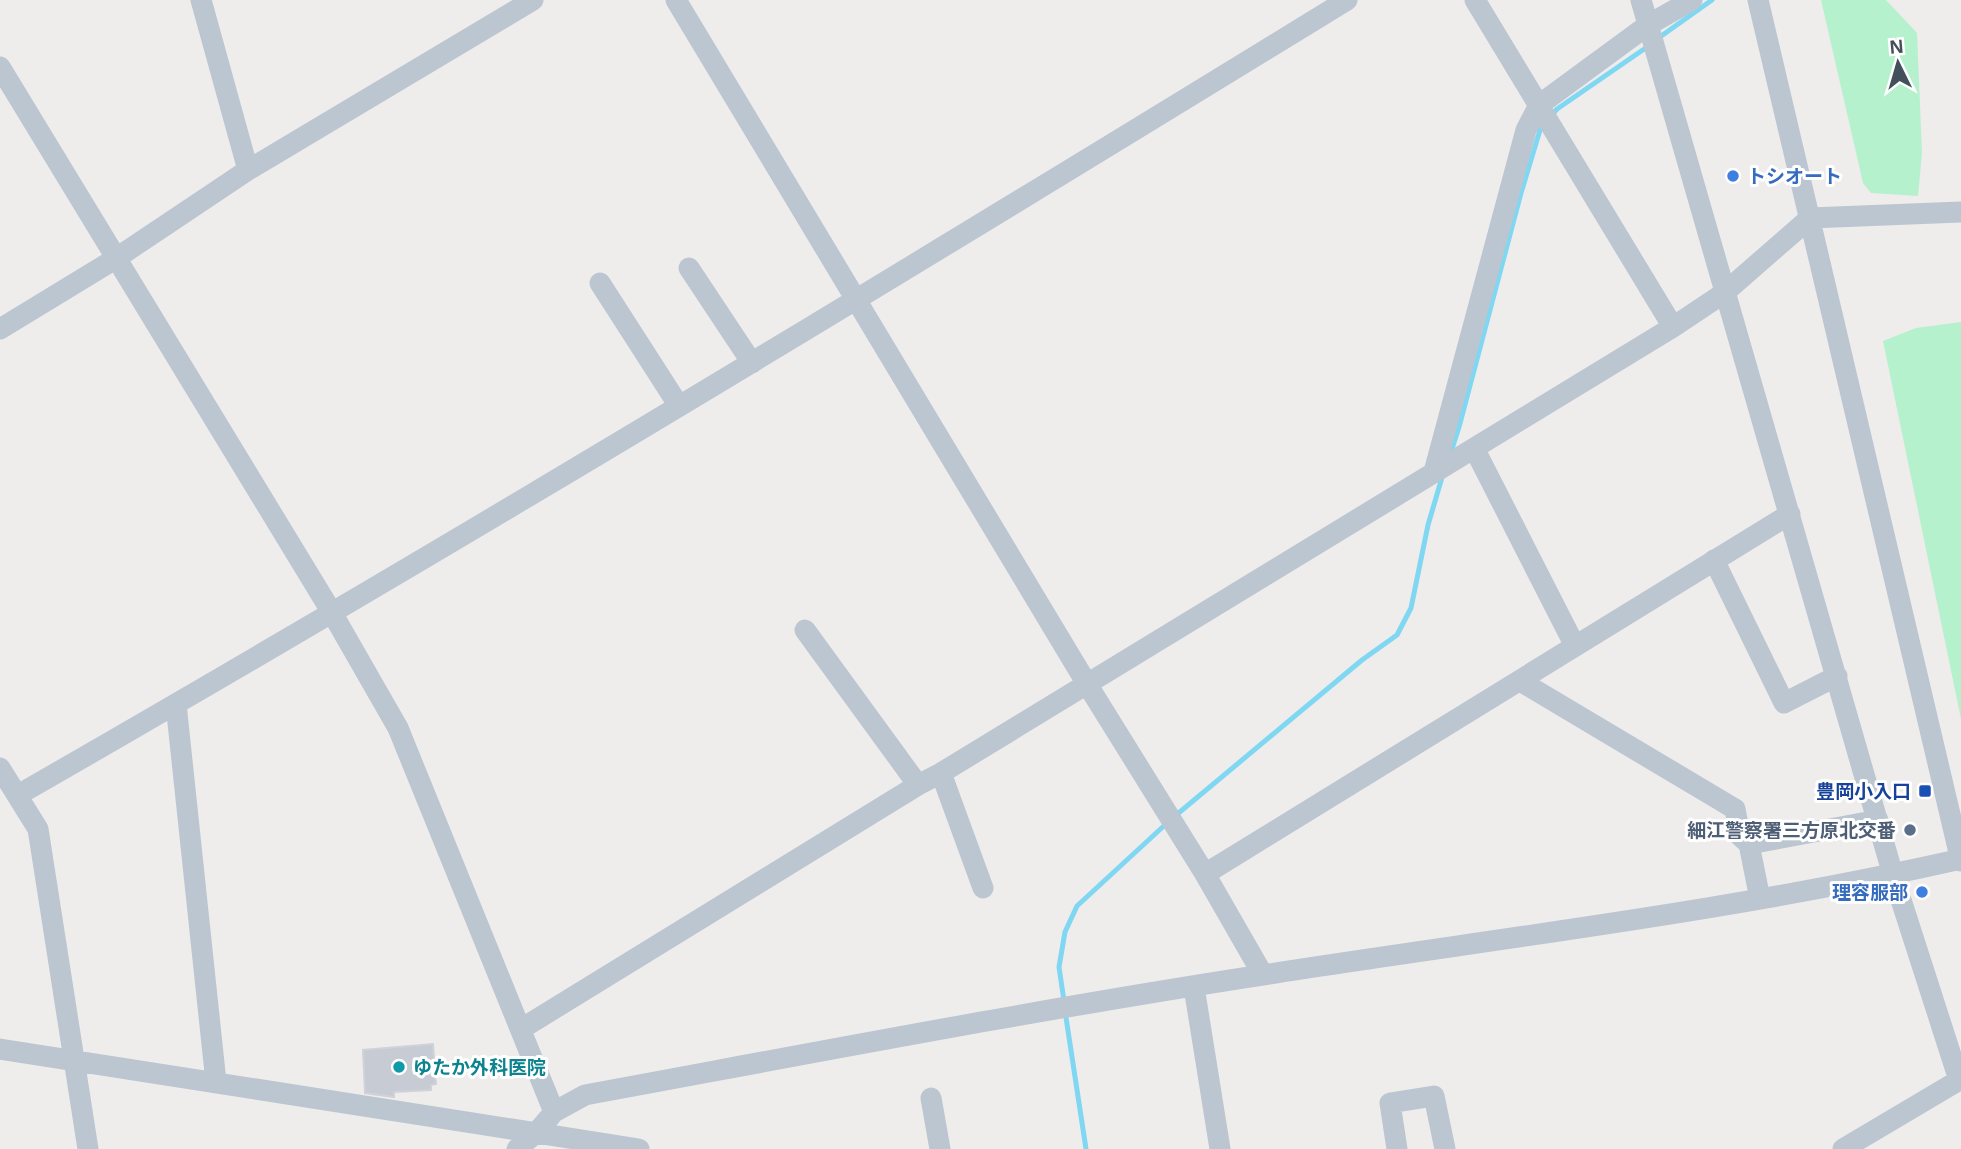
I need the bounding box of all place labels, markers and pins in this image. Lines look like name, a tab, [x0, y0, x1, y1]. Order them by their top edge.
place label: トシオート	[1747, 166, 1842, 187]
marker: トシオート	[1725, 168, 1741, 184]
place label: 豊岡小入口	[1816, 781, 1911, 802]
marker: 豊岡小入口	[1917, 783, 1933, 799]
place label: 細江警察署三方原北交番	[1687, 820, 1896, 841]
marker: 細江警察署三方原北交番	[1902, 822, 1918, 838]
place label: 理容服部	[1832, 882, 1908, 903]
marker: 理容服部	[1914, 884, 1930, 900]
place label: ゆたか外科医院	[413, 1057, 546, 1078]
marker: ゆたか外科医院	[391, 1059, 407, 1075]

